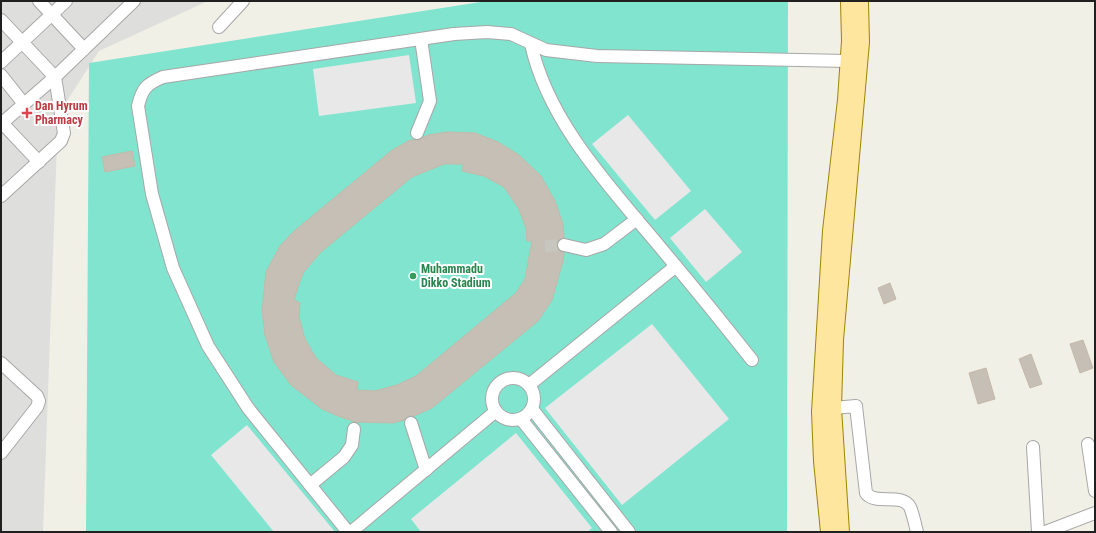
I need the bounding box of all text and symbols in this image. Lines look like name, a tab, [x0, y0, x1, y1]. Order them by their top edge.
place label: Dan Hyrum Pharmacy	[35, 99, 88, 127]
marker: Dan Hyrum Pharmacy	[22, 108, 32, 118]
place label: Muhammadu Dikko Stadium	[421, 262, 491, 290]
marker: Muhammadu Dikko Stadium	[408, 271, 418, 281]

